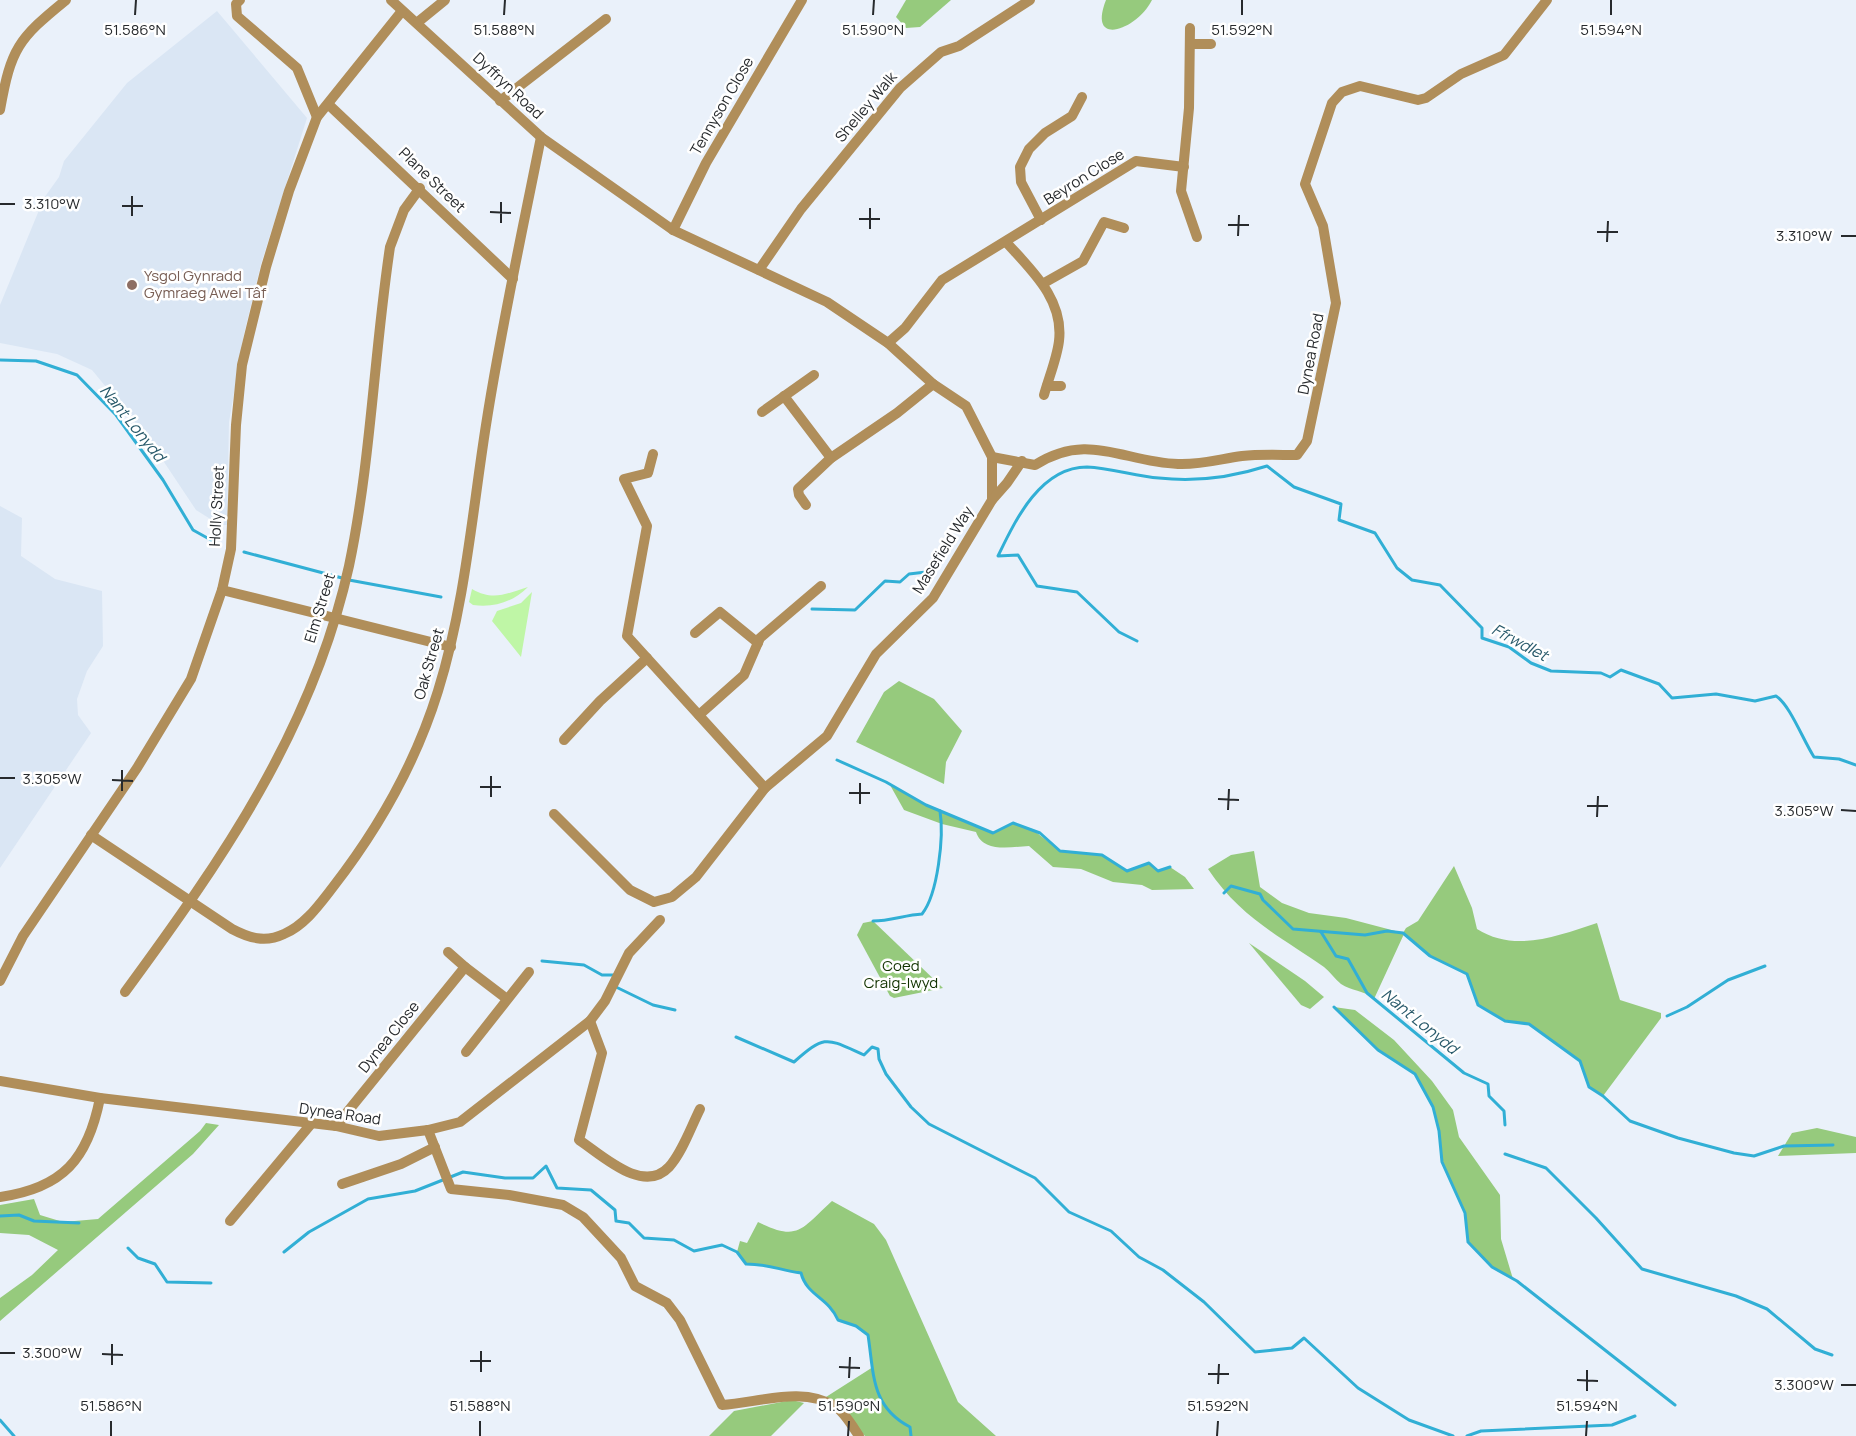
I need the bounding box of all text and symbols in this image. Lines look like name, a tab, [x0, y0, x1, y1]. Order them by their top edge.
text: 51.586°N	[104, 19, 166, 40]
text: 51.588°N	[474, 19, 534, 40]
text: 51.590°N	[842, 19, 904, 40]
text: 51.592°N	[1211, 19, 1273, 40]
text: 51.594°N	[1580, 19, 1642, 40]
street label: Dyffryn Road	[469, 48, 548, 124]
street label: Tennyson Close	[685, 53, 758, 159]
street label: Shelley Walk	[830, 67, 902, 146]
street label: Plane Street	[394, 142, 470, 217]
street label: Beyron Close	[1039, 143, 1128, 210]
text: 3.310°W	[24, 193, 80, 214]
text: 3.310°W	[1776, 225, 1832, 246]
place label: Ysgol Gynradd Gymraeg Awel Tâf	[144, 265, 267, 303]
marker: Ysgol Gynradd Gymraeg Awel Tâf	[125, 278, 139, 292]
street label: Dynea Road	[1292, 311, 1329, 396]
water label: Nant Lonydd	[95, 380, 172, 468]
street label: Holly Street	[204, 465, 229, 547]
street label: Masefield Way	[907, 502, 978, 598]
street label: Elm Street	[299, 570, 340, 645]
water label: Ffrwdlet	[1488, 618, 1553, 667]
street label: Oak Street	[408, 626, 449, 702]
text: 3.305°W	[23, 768, 82, 789]
text: 3.305°W	[1775, 800, 1834, 821]
park label: Coed Craig-lwyd	[864, 955, 938, 993]
water label: Nant Lonydd	[1377, 983, 1465, 1060]
street label: Dynea Close	[353, 996, 424, 1077]
street label: Dynea Road	[298, 1097, 382, 1130]
text: 3.300°W	[22, 1342, 82, 1363]
text: 3.300°W	[1774, 1374, 1834, 1395]
text: 51.586°N	[80, 1395, 142, 1416]
text: 51.588°N	[450, 1395, 510, 1416]
text: 51.590°N	[818, 1395, 880, 1416]
text: 51.592°N	[1187, 1395, 1249, 1416]
text: 51.594°N	[1556, 1395, 1618, 1416]

